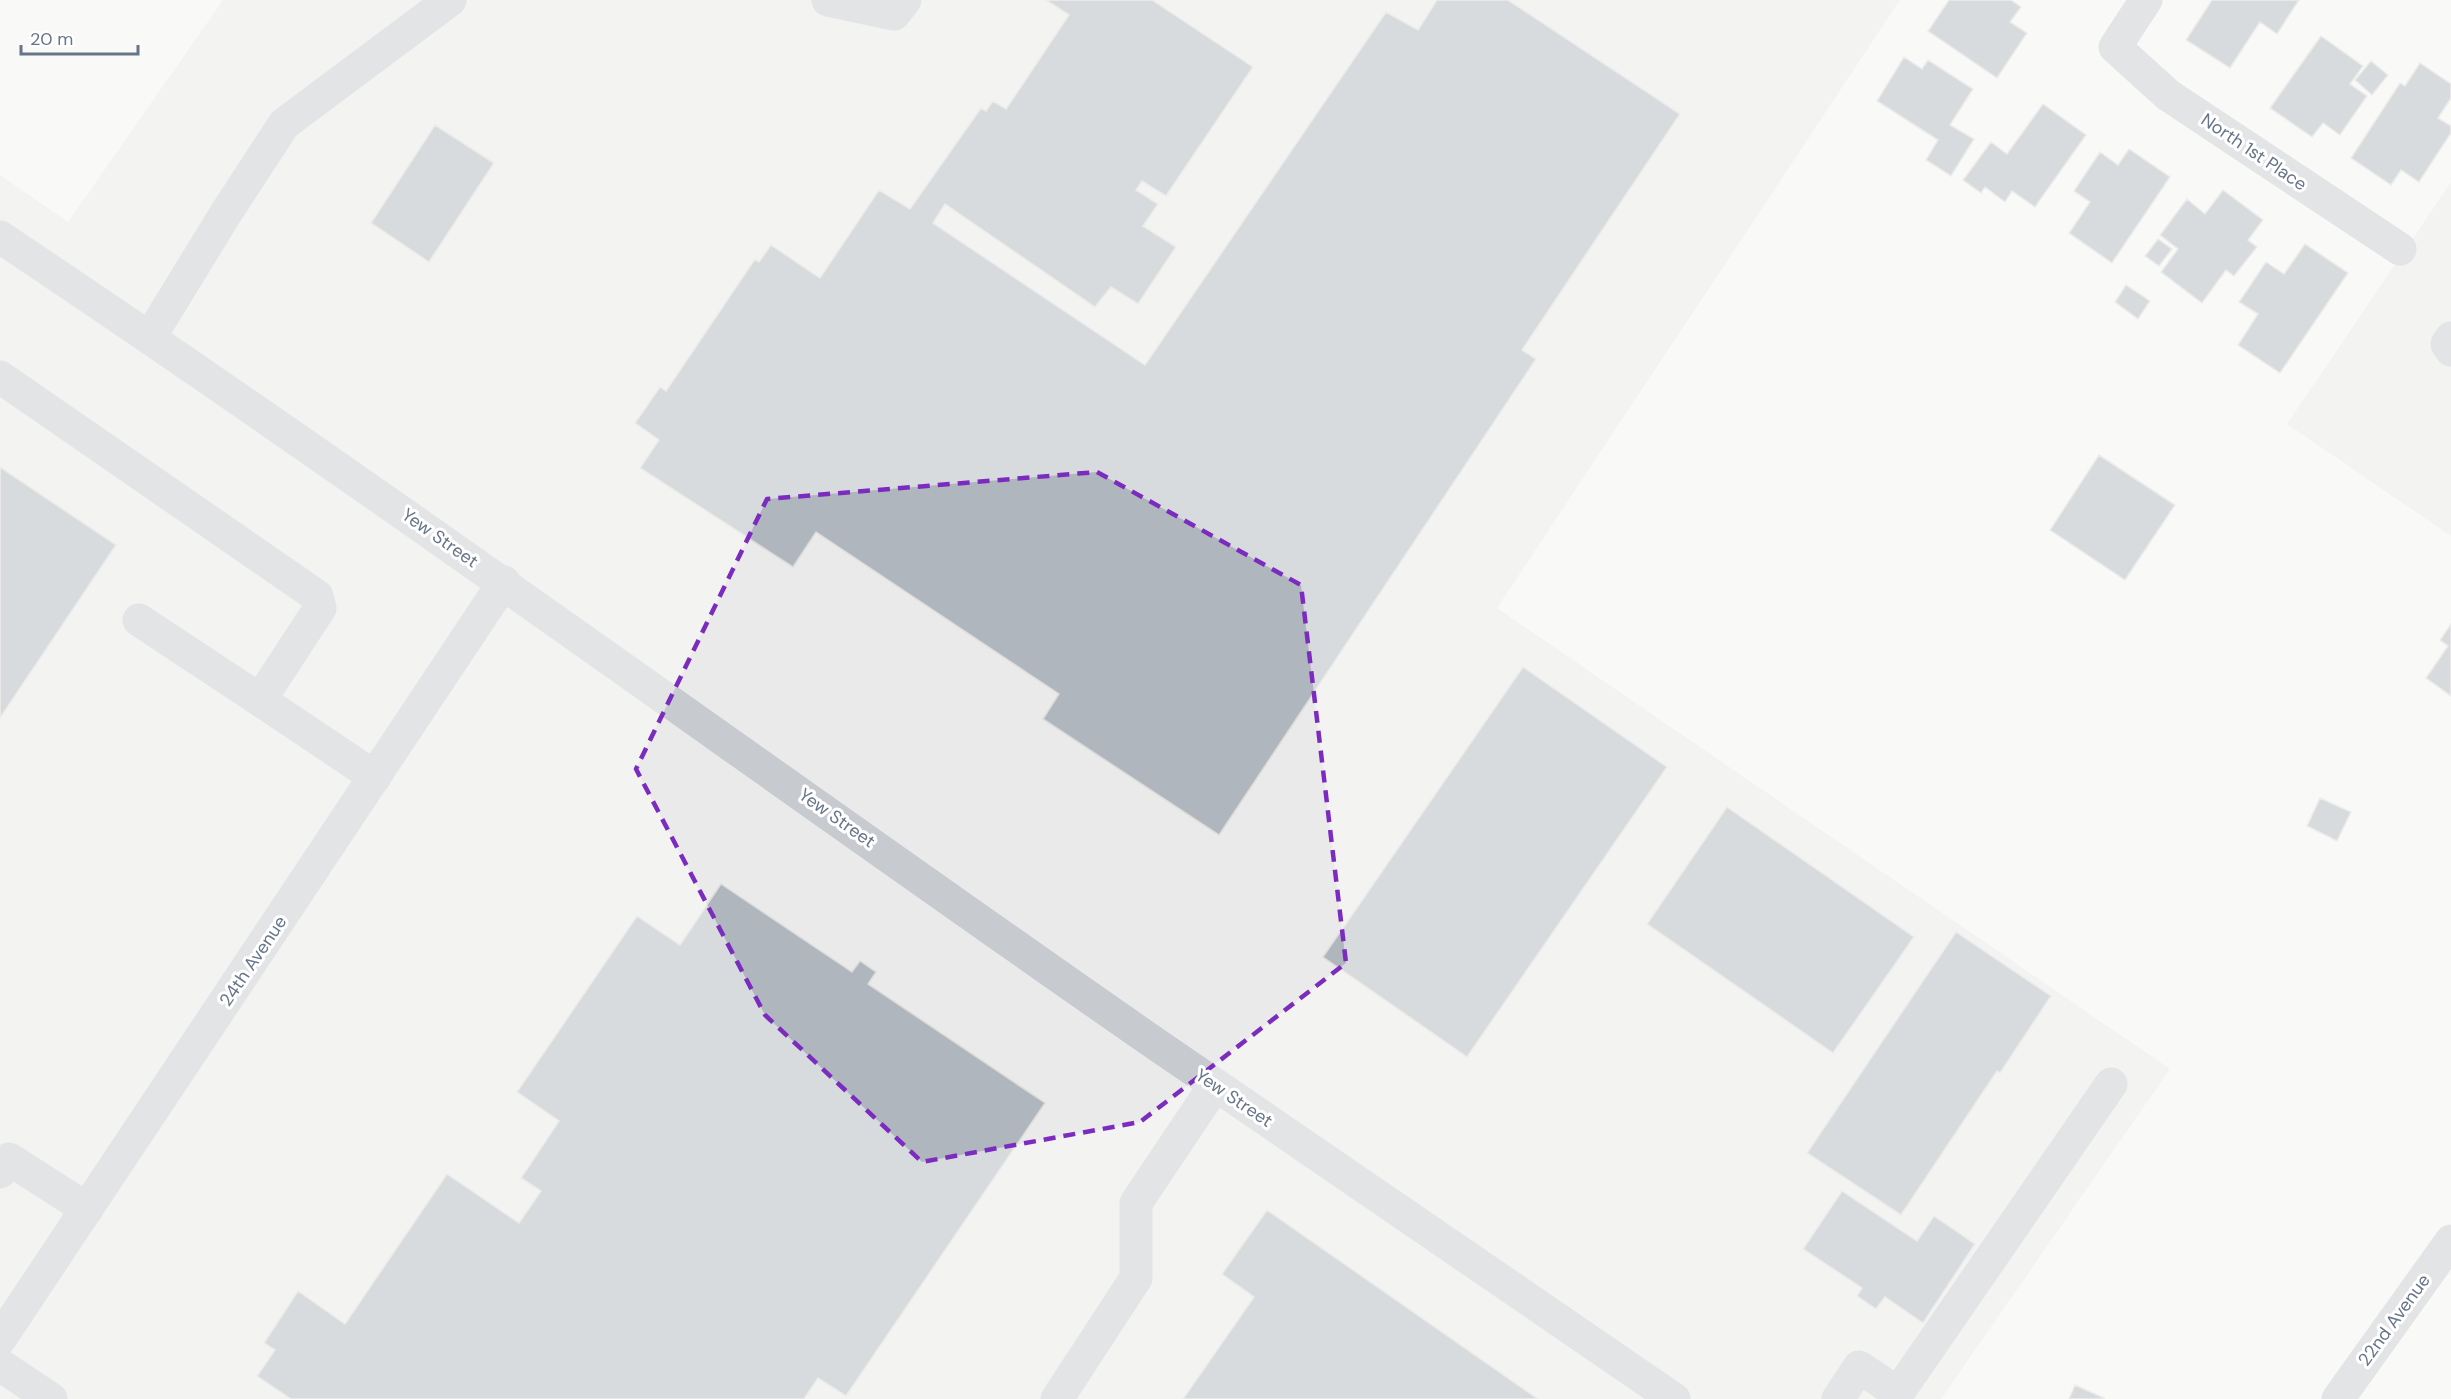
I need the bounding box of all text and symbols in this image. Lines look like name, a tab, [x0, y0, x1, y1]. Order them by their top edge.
scale bar	[21, 18, 138, 56]
text: 20 m	[30, 27, 73, 51]
street label: North 1st Place	[2196, 108, 2312, 196]
street label: Yew Street	[397, 503, 483, 573]
street label: Yew Street	[794, 783, 880, 853]
street label: 24th Avenue	[214, 911, 292, 1011]
street label: Yew Street	[1191, 1063, 1277, 1133]
street label: 22nd Avenue	[2352, 1269, 2436, 1371]

